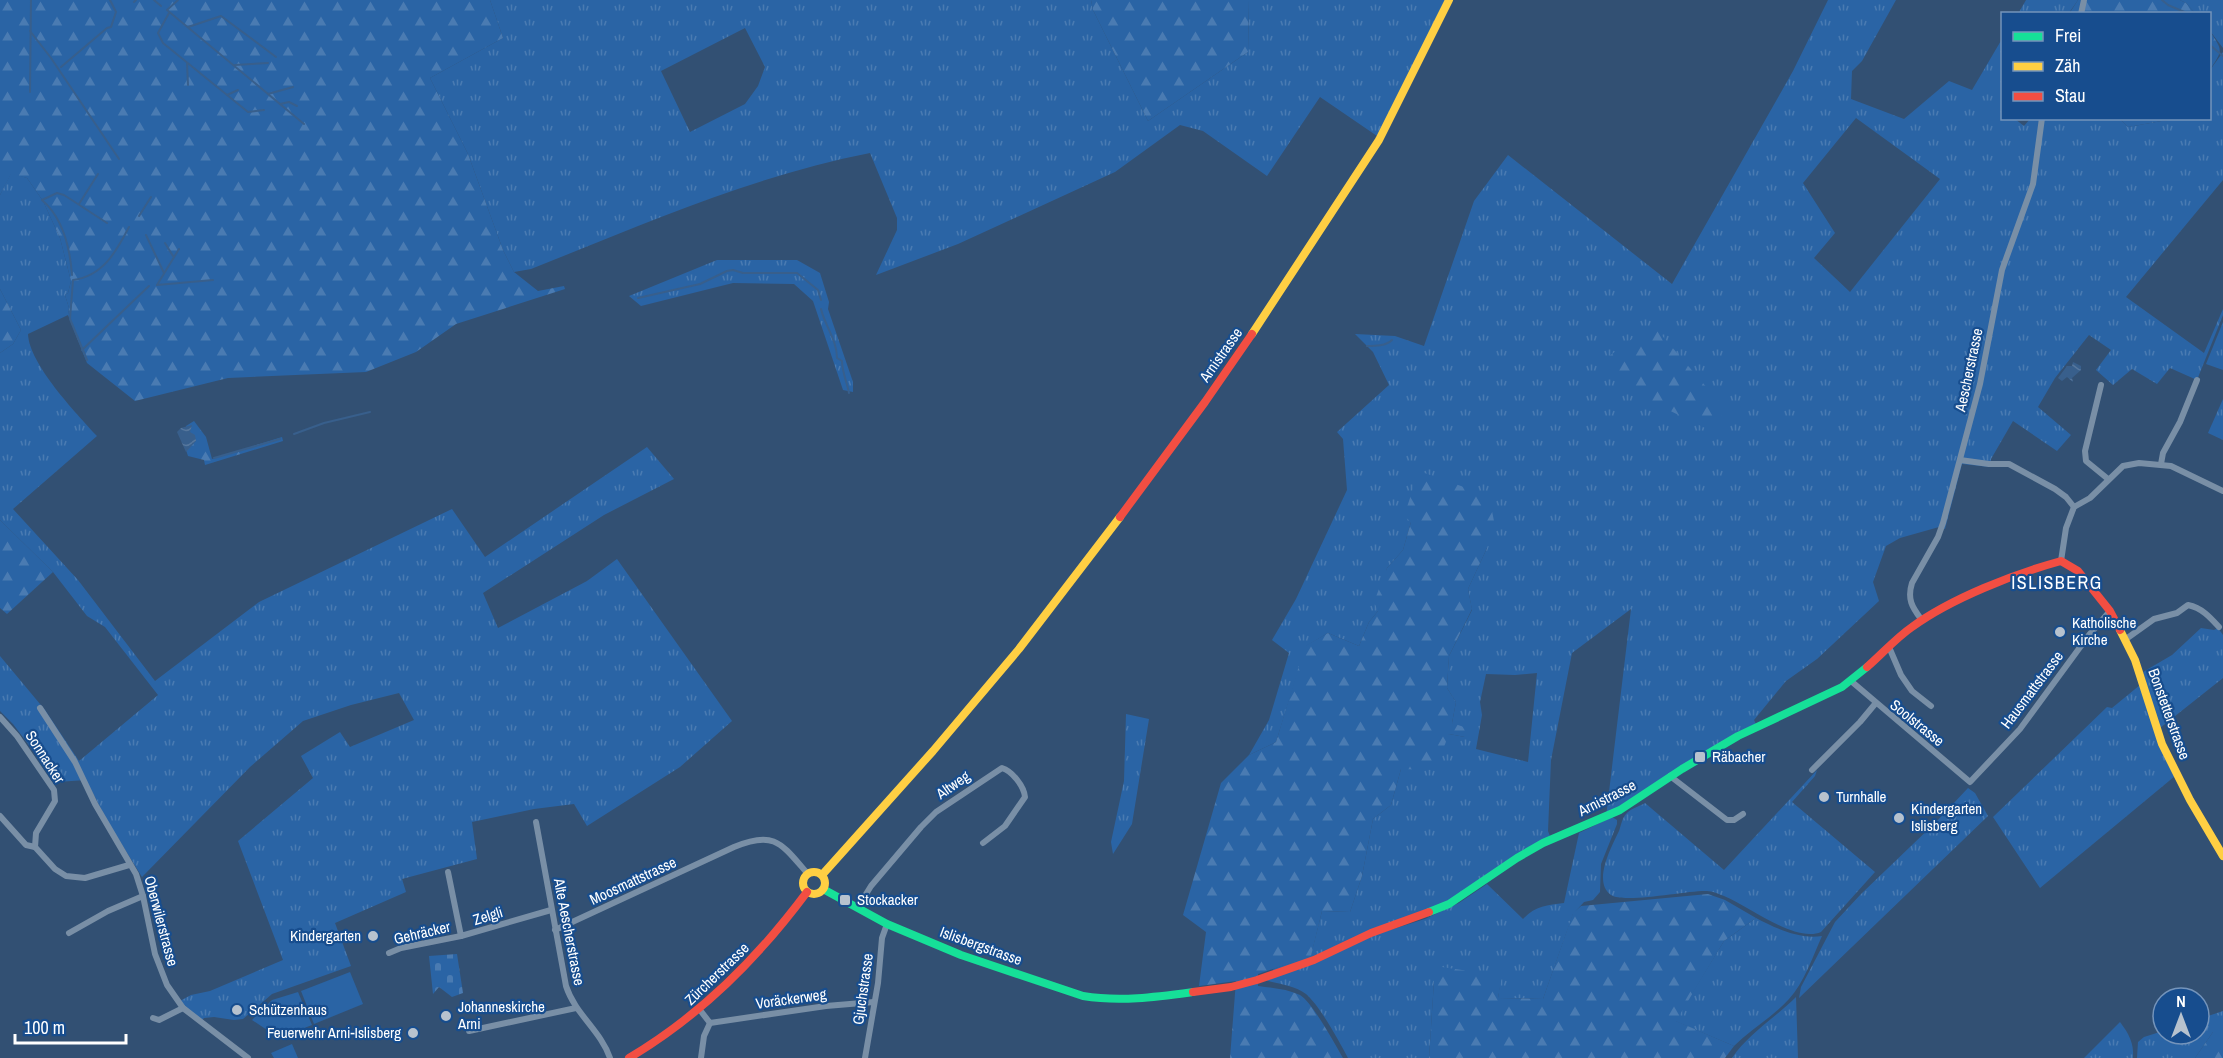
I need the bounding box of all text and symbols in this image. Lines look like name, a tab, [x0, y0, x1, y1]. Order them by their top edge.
legend	[2001, 12, 2211, 120]
text: Frei	[2055, 23, 2081, 48]
text: Zäh	[2055, 53, 2080, 78]
text: Stau	[2055, 83, 2085, 108]
street label: Arnistrasse	[1194, 323, 1247, 387]
street label: Aescherstrasse	[1949, 326, 1988, 415]
district label: ISLISBERG	[2011, 570, 2103, 595]
place label: Katholische Kirche	[2072, 612, 2136, 650]
marker: Katholische Kirche	[2053, 625, 2067, 639]
street label: Hausmattstrasse	[1995, 646, 2068, 733]
street label: Bonstetterstrasse	[2143, 665, 2196, 763]
street label: Soolstrasse	[1886, 694, 1949, 751]
street label: Sonnacker	[21, 726, 70, 787]
place label: Räbacher	[1712, 746, 1765, 767]
marker: Räbacher	[1693, 750, 1707, 764]
street label: Altweg	[931, 765, 974, 804]
street label: Arnistrasse	[1573, 774, 1639, 821]
place label: Turnhalle	[1836, 786, 1886, 807]
marker: Turnhalle	[1817, 790, 1831, 804]
place label: Kindergarten Islisberg	[1911, 798, 1982, 836]
marker: Kindergarten Islisberg	[1892, 811, 1906, 825]
street label: Moosmattstrasse	[586, 851, 680, 910]
street label: Oberwilerstrasse	[139, 873, 184, 969]
street label: Alte Aescherstrasse	[549, 876, 590, 987]
place label: Stockacker	[857, 889, 918, 910]
marker: Stockacker	[838, 893, 852, 907]
street label: Zelgli	[470, 901, 505, 930]
street label: Gehräcker	[392, 916, 452, 949]
street label: Islisbergstrasse	[937, 921, 1025, 970]
place label: Kindergarten	[290, 925, 361, 946]
marker: Kindergarten	[366, 929, 380, 943]
street label: Zürcherstrasse	[680, 937, 754, 1010]
street label: Gjuchstrasse	[847, 952, 878, 1026]
street label: Voräckerweg	[754, 983, 828, 1014]
north arrow	[2151, 986, 2211, 1046]
text: N	[2176, 990, 2186, 1012]
place label: Johanneskirche Arni	[457, 996, 545, 1034]
place label: Schützenhaus	[249, 999, 327, 1020]
marker: Schützenhaus	[230, 1003, 244, 1017]
scale bar	[15, 1007, 126, 1045]
marker: Johanneskirche Arni	[439, 1009, 453, 1023]
text: 100 m	[24, 1015, 65, 1040]
place label: Feuerwehr Arni-Islisberg	[267, 1022, 401, 1043]
marker: Feuerwehr Arni-Islisberg	[406, 1026, 420, 1040]

